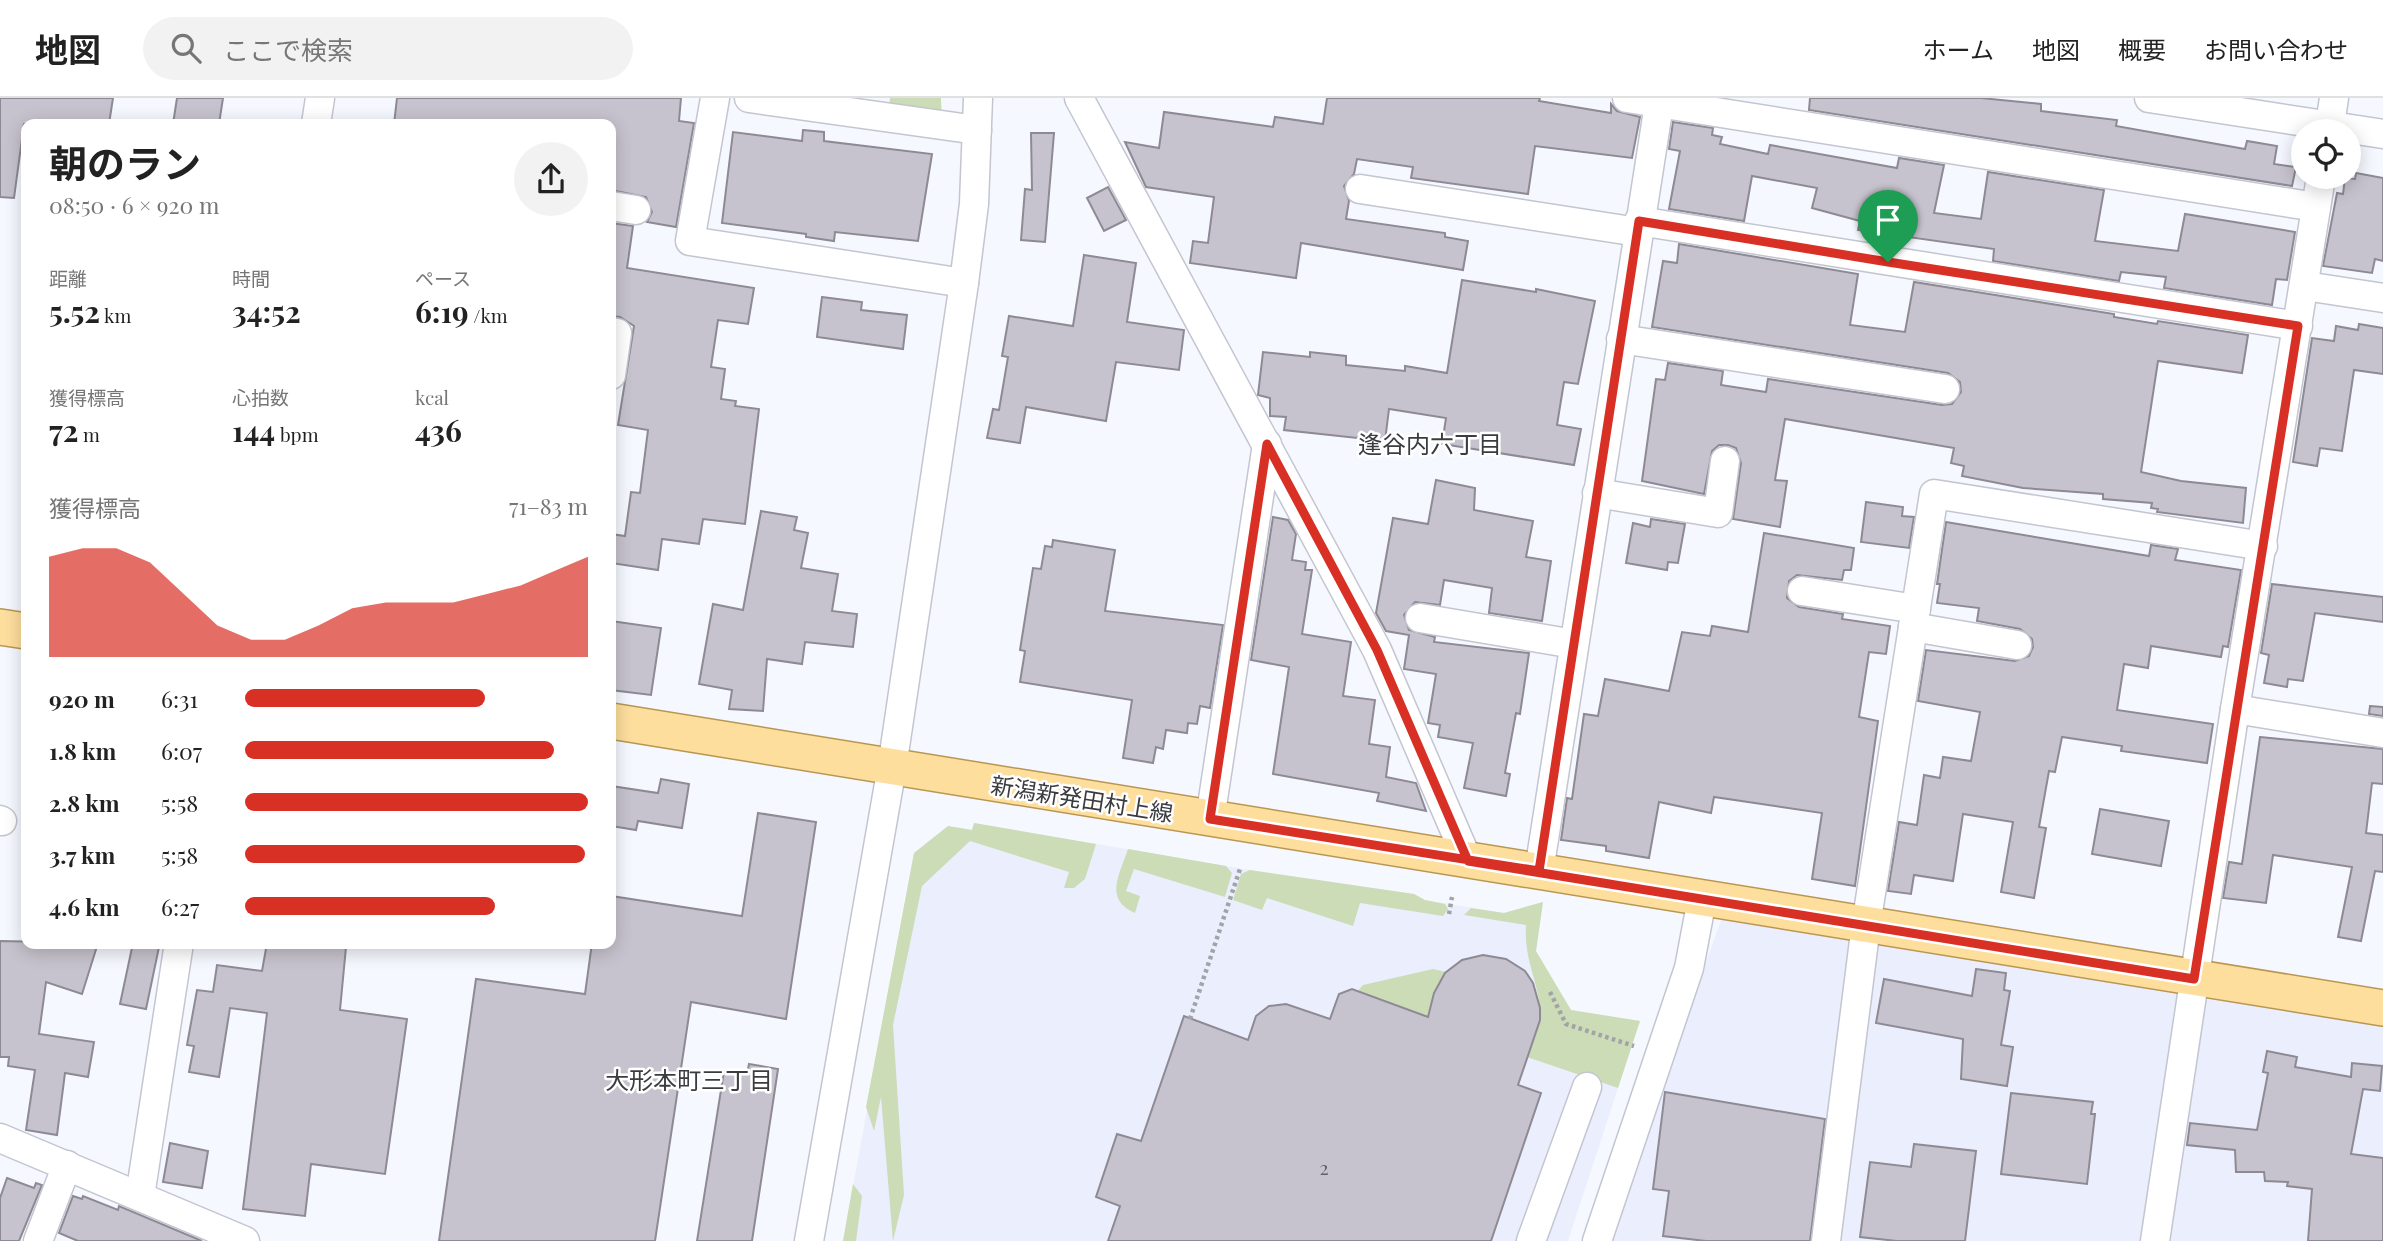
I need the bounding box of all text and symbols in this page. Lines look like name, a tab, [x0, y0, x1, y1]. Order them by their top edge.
search box	[143, 17, 633, 80]
text: 地図	[35, 26, 101, 70]
icon: search	[167, 29, 205, 67]
text: ここで検索	[223, 32, 353, 67]
text: ホーム	[1923, 33, 1994, 65]
text: 地図	[2032, 33, 2080, 65]
text: 概要	[2118, 33, 2166, 65]
text: お問い合わせ	[2204, 33, 2348, 65]
map controls	[2291, 119, 2361, 189]
button: locate	[2291, 119, 2361, 189]
text: 朝のラン	[49, 137, 201, 188]
button: share	[514, 142, 588, 216]
text: 08:50 · 6 × 920 m	[49, 189, 220, 220]
pin	[1858, 190, 1918, 262]
icon: arrive	[1869, 201, 1907, 239]
text: 距離	[49, 265, 87, 291]
text: 時間	[232, 265, 270, 291]
text: ペース	[415, 265, 471, 291]
text: 5.52	[49, 291, 100, 331]
text: 34:52	[232, 291, 301, 331]
text: 6:19	[415, 291, 469, 331]
text: km	[100, 302, 131, 328]
text: /km	[469, 302, 508, 328]
text: 獲得標高	[49, 384, 125, 410]
text: 心拍数	[232, 384, 289, 410]
text: kcal	[415, 384, 449, 410]
text: 72	[49, 410, 78, 450]
text: 144	[232, 410, 275, 450]
text: 436	[415, 410, 462, 450]
text: m	[78, 421, 100, 447]
text: bpm	[275, 421, 319, 447]
district label: 逢谷内六丁目	[1358, 427, 1502, 459]
text: 71–83 m	[509, 490, 588, 521]
text: 獲得標高	[49, 492, 141, 523]
text: 920 m	[49, 683, 115, 714]
text: 6:31	[161, 683, 198, 714]
text: 1.8 km	[49, 735, 116, 766]
text: 6:07	[161, 735, 202, 766]
street label: 新潟新発田村上線	[989, 768, 1175, 828]
text: 2.8 km	[49, 787, 120, 818]
text: 5:58	[161, 787, 198, 818]
text: 3.7 km	[49, 839, 115, 870]
text: 5:58	[161, 839, 198, 870]
text: 4.6 km	[49, 891, 120, 922]
text: 6:27	[161, 891, 199, 922]
district label: 大形本町三丁目	[605, 1063, 773, 1095]
house number: 2	[1319, 1154, 1329, 1180]

